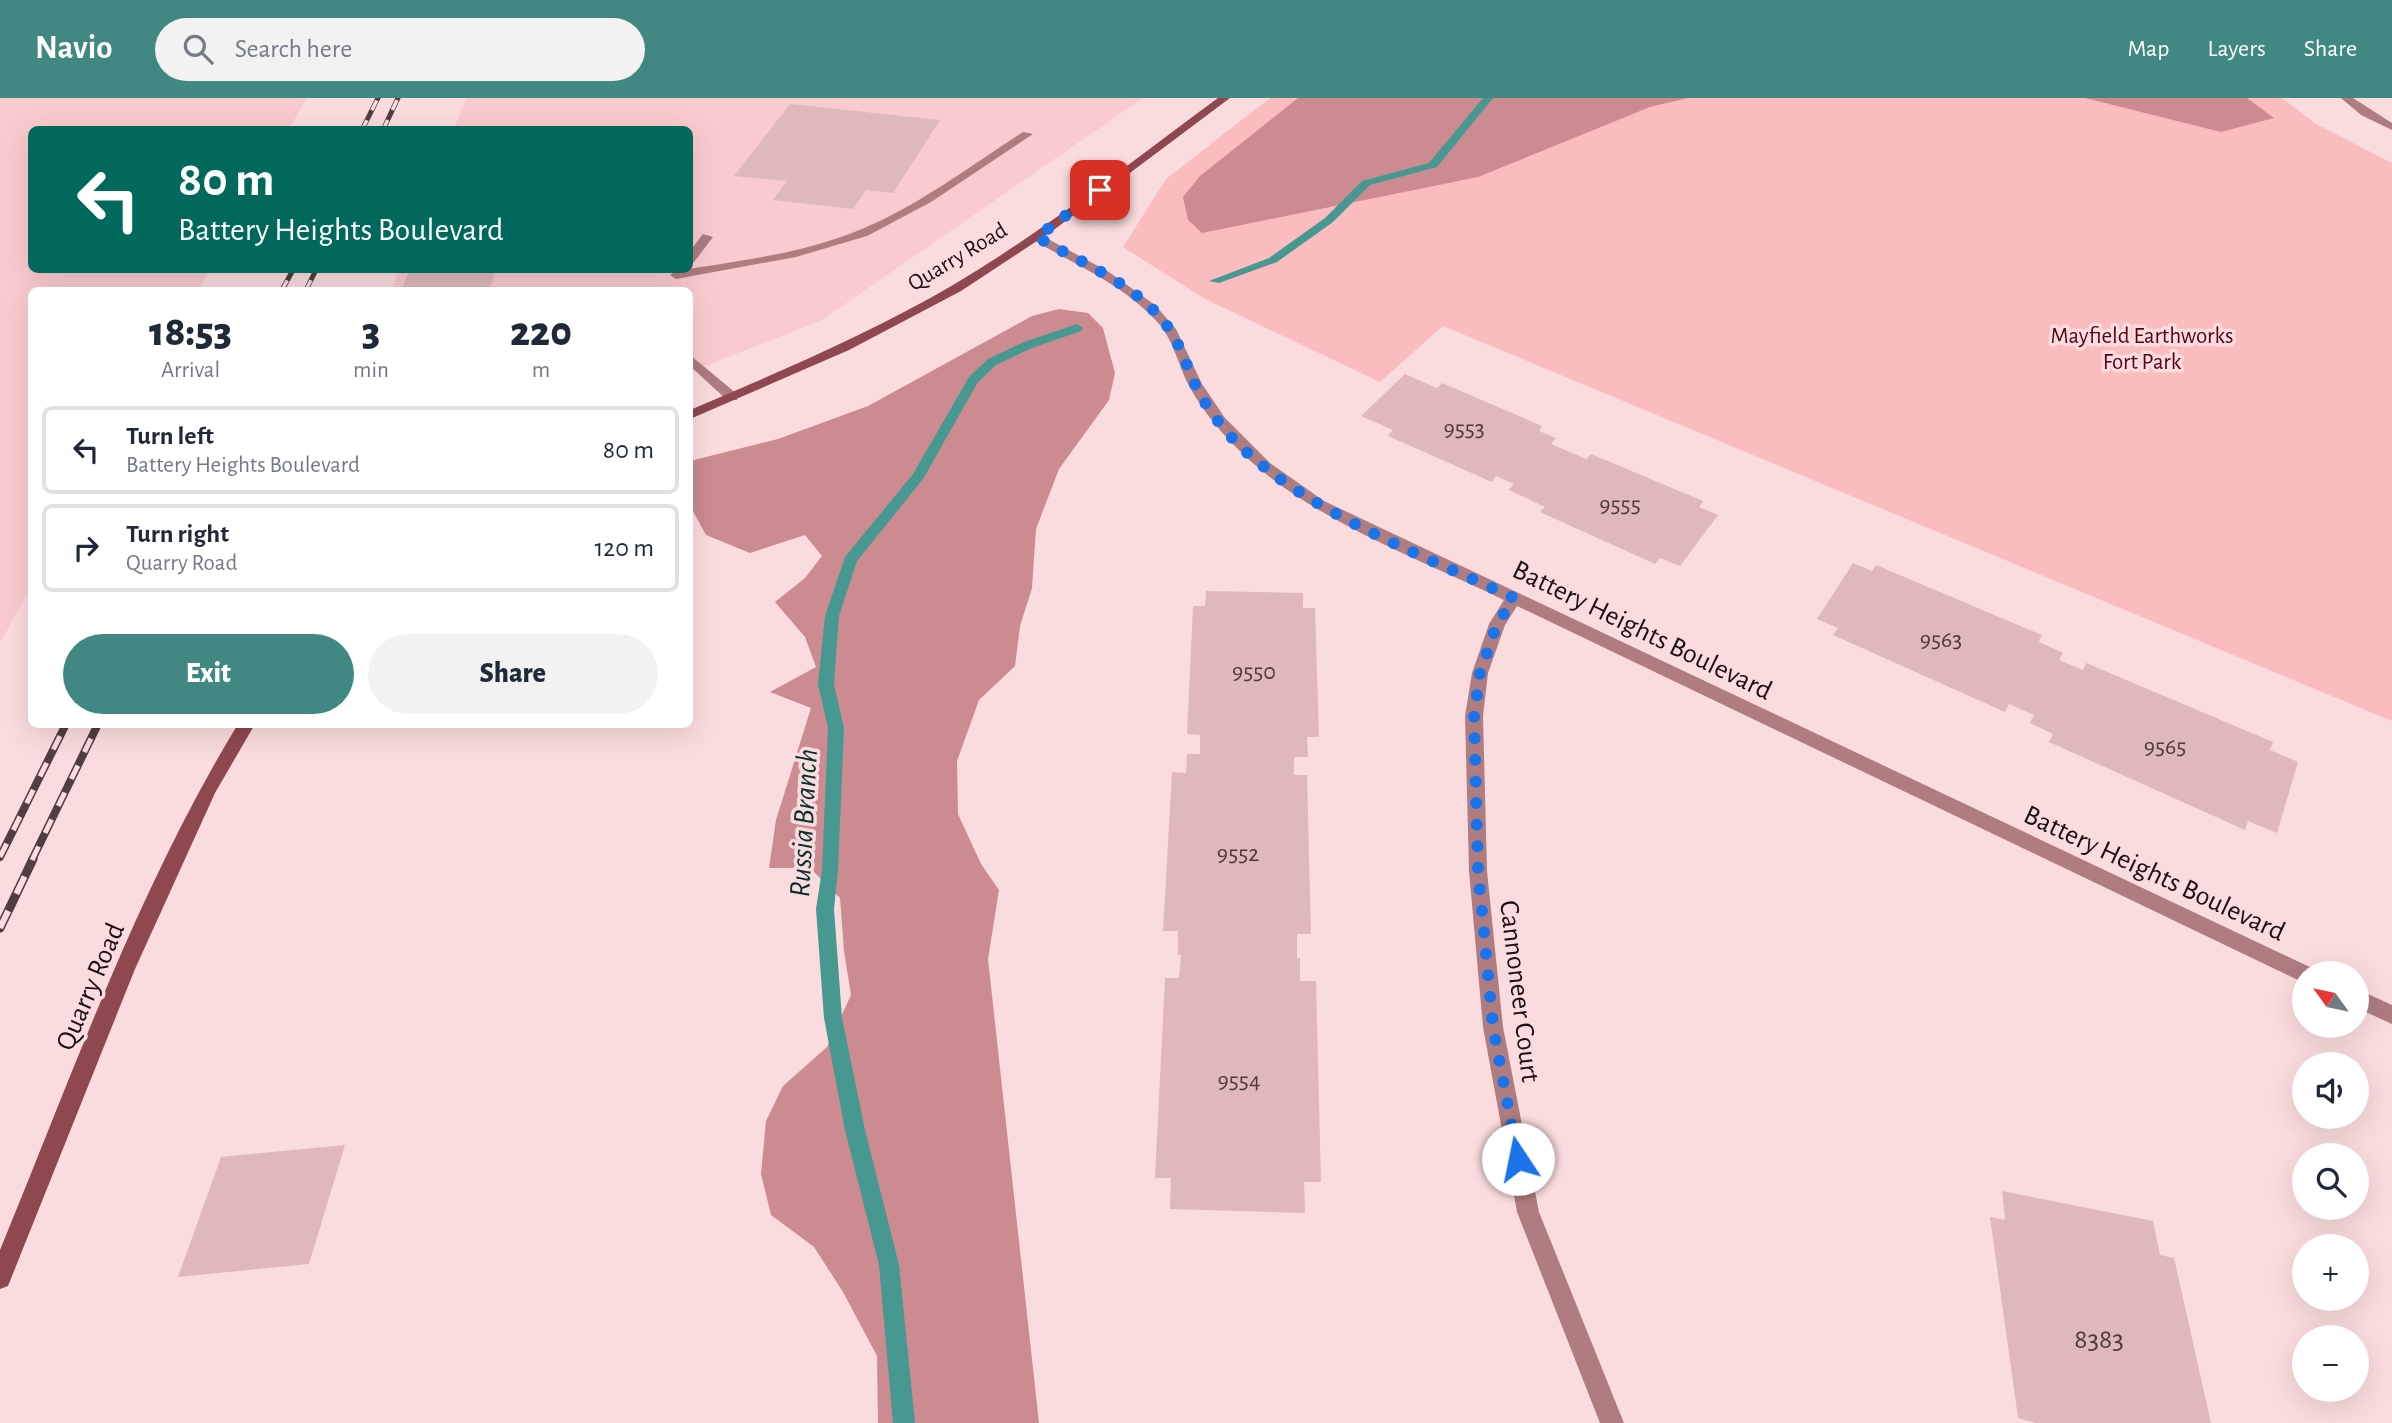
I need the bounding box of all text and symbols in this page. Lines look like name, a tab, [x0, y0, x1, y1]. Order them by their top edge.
search box	[155, 18, 645, 81]
icon: search	[179, 30, 217, 68]
text: Navio	[35, 32, 113, 65]
text: Search here	[235, 36, 352, 62]
text: Map	[2127, 37, 2169, 61]
text: Layers	[2207, 37, 2266, 61]
text: Share	[2304, 37, 2357, 61]
icon: left	[63, 154, 154, 245]
text: 80 m	[178, 156, 275, 205]
pin	[1070, 160, 1130, 220]
icon: arrive	[1081, 171, 1119, 209]
text: Battery Heights Boulevard	[178, 214, 504, 246]
street label: Quarry Road	[904, 219, 1011, 296]
text: 18:53	[149, 311, 232, 353]
text: 3	[362, 311, 380, 353]
text: 220	[510, 311, 572, 353]
park label: Mayfield Earthworks Fort Park	[2051, 325, 2233, 374]
text: Arrival	[161, 359, 220, 382]
text: min	[353, 359, 389, 382]
text: m	[532, 359, 550, 382]
house number: 9553	[1443, 417, 1485, 441]
text: Turn left	[126, 423, 214, 449]
icon: left	[67, 431, 105, 469]
text: 80 m	[603, 437, 654, 463]
text: Battery Heights Boulevard	[126, 454, 360, 477]
house number: 9555	[1599, 493, 1641, 517]
text: Turn right	[126, 521, 229, 547]
icon: right	[67, 529, 105, 567]
text: 120 m	[594, 535, 654, 561]
text: Quarry Road	[126, 552, 237, 575]
street label: Battery Heights Boulevard	[1508, 556, 1776, 706]
house number: 9563	[1920, 628, 1962, 652]
button: Exit	[63, 634, 354, 714]
button: Share	[368, 634, 658, 714]
house number: 9550	[1232, 660, 1276, 684]
house number: 9565	[2144, 735, 2186, 759]
water label: Russia Branch	[785, 748, 823, 898]
street label: Battery Heights Boulevard	[2019, 801, 2289, 947]
house number: 9552	[1217, 842, 1259, 866]
street label: Cannoneer Court	[1494, 899, 1544, 1084]
street label: Quarry Road	[51, 919, 130, 1055]
north arrow	[2292, 961, 2370, 1038]
map controls	[2292, 961, 2369, 1402]
button: sound	[2292, 1052, 2369, 1129]
house number: 9554	[1218, 1069, 1260, 1093]
position arrow	[1481, 1122, 1555, 1196]
button: search	[2292, 1143, 2369, 1220]
button: +	[2292, 1234, 2369, 1311]
button: −	[2292, 1325, 2369, 1402]
house number: 8383	[2074, 1326, 2124, 1354]

